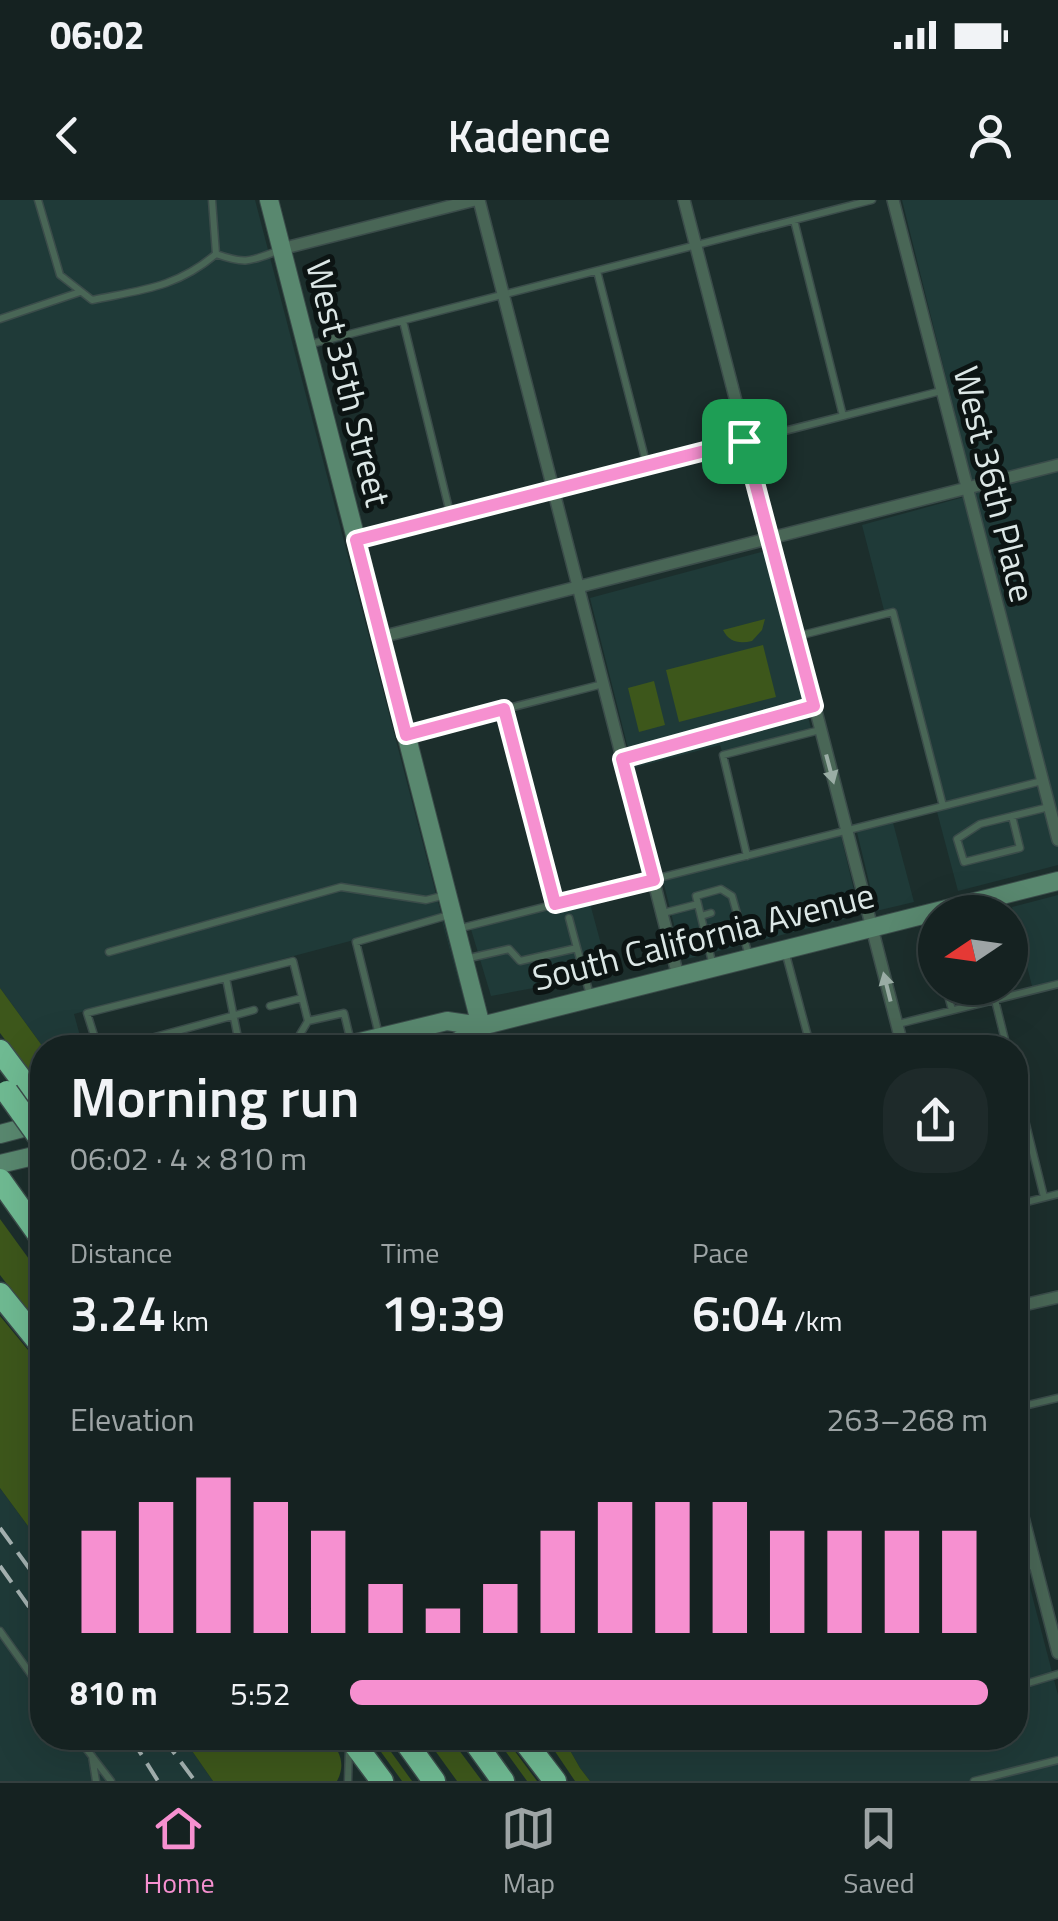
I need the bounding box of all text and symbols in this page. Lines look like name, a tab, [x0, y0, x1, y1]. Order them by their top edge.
text: 06:02	[50, 6, 145, 64]
text: Kadence	[447, 101, 611, 169]
icon: back	[40, 108, 95, 163]
icon: person	[963, 108, 1018, 163]
street label: West 35th Street	[292, 254, 406, 512]
street label: West 36th Place	[940, 360, 1050, 608]
pin	[702, 399, 787, 484]
icon: arrive	[717, 414, 772, 469]
one-way arrow	[823, 753, 839, 784]
street label: South California Avenue	[527, 867, 879, 1005]
north arrow	[918, 895, 1028, 1005]
map controls	[918, 895, 1028, 1005]
one-way arrow	[879, 972, 895, 1003]
text: Morning run	[70, 1055, 359, 1138]
button: share	[883, 1068, 988, 1173]
text: 06:02 · 4 × 810 m	[70, 1134, 307, 1182]
text: Distance	[70, 1231, 172, 1274]
text: Time	[381, 1231, 439, 1274]
text: Pace	[692, 1231, 749, 1274]
text: 3.24	[70, 1274, 166, 1350]
text: 19:39	[381, 1274, 505, 1350]
text: 6:04	[692, 1274, 788, 1350]
text: km	[166, 1299, 209, 1342]
text: /km	[788, 1299, 842, 1342]
text: Elevation	[70, 1395, 194, 1443]
text: 263–268 m	[826, 1395, 988, 1443]
text: 810 m	[70, 1669, 158, 1717]
text: 5:52	[230, 1669, 291, 1717]
tab: Home	[143, 1801, 215, 1904]
tab: Map	[501, 1801, 556, 1904]
tab: Saved	[843, 1801, 915, 1904]

